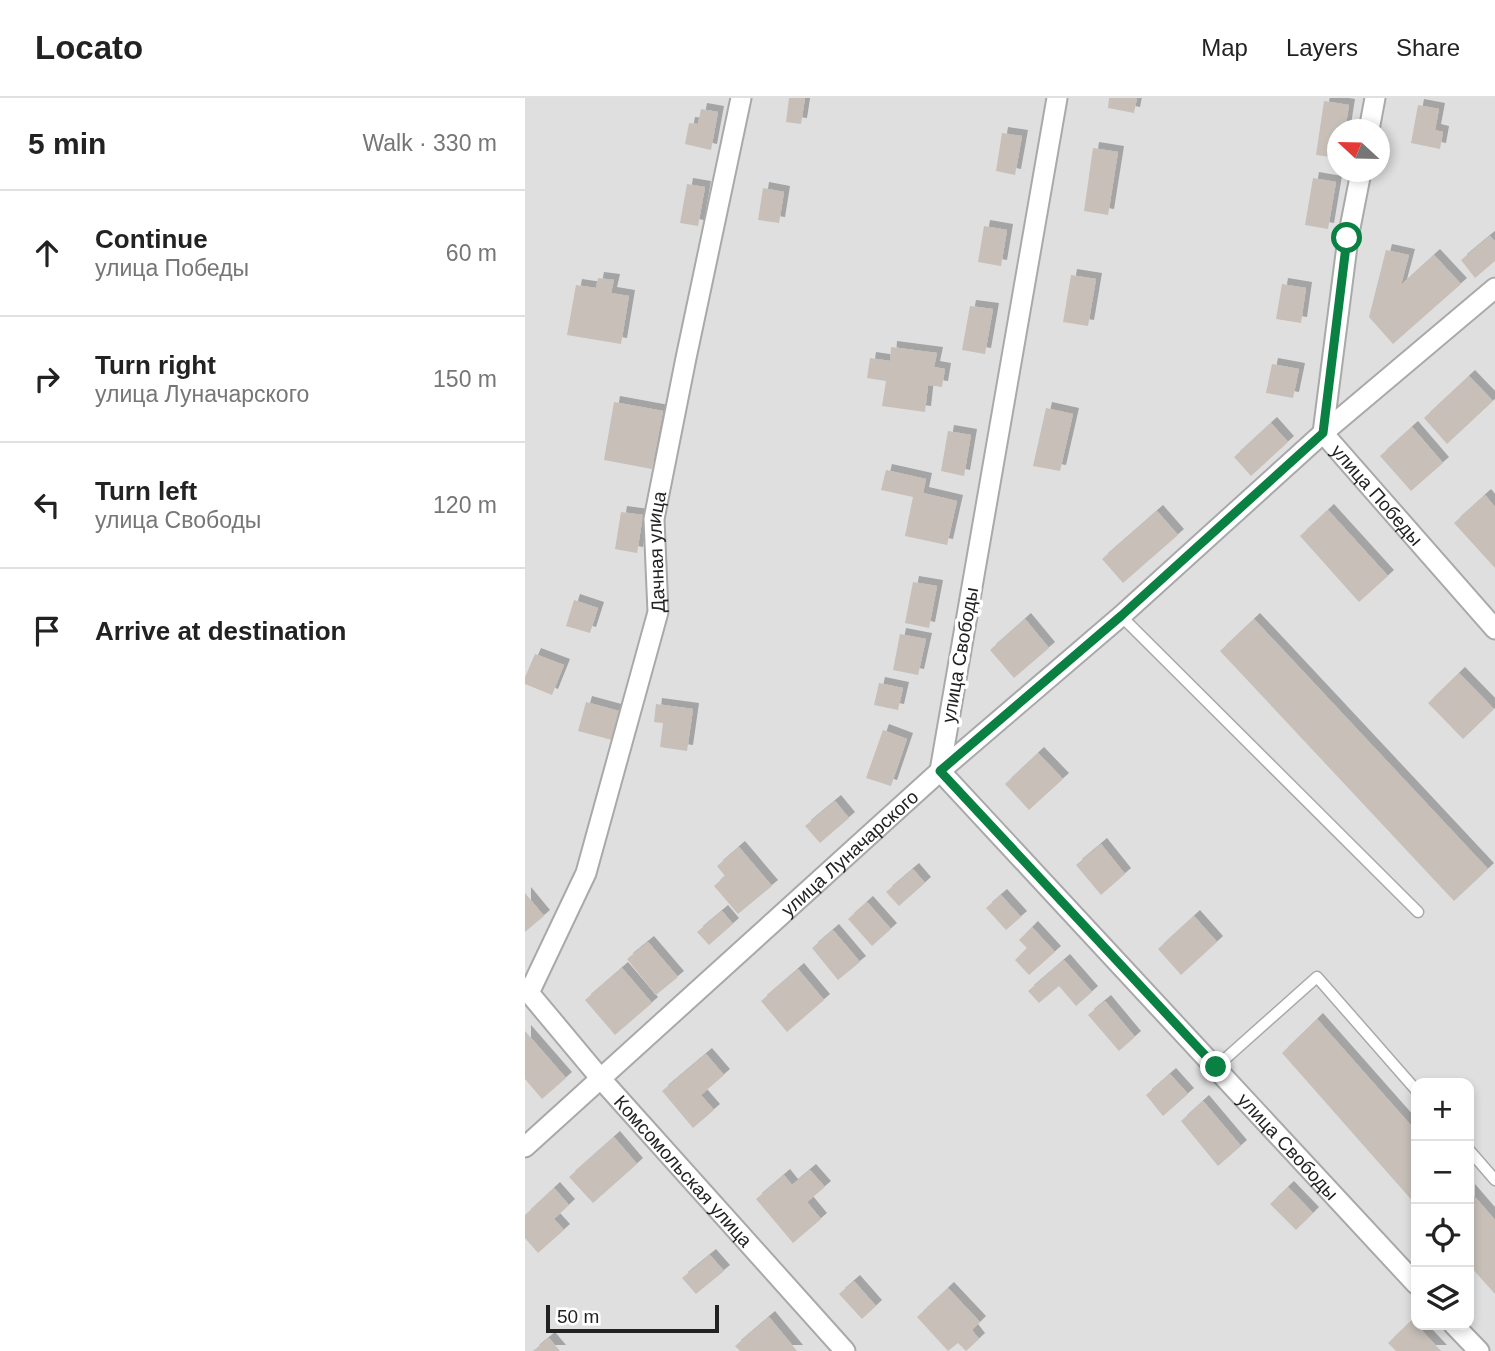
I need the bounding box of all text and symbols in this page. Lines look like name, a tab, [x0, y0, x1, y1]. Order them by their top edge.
text: Locato	[35, 29, 143, 66]
text: Map	[1201, 34, 1248, 61]
text: Layers	[1286, 34, 1358, 61]
text: Share	[1396, 34, 1460, 61]
north arrow	[1327, 119, 1390, 182]
text: 5 min	[28, 127, 106, 160]
text: Walk · 330 m	[362, 130, 497, 156]
route start	[1331, 222, 1362, 253]
text: Continue	[95, 224, 208, 254]
icon: ahead	[28, 234, 66, 272]
text: 60 m	[446, 240, 497, 266]
text: улица Победы	[95, 255, 249, 281]
text: Turn right	[95, 350, 216, 380]
icon: right	[28, 360, 66, 398]
text: 150 m	[433, 366, 497, 392]
text: улица Луначарского	[95, 381, 309, 407]
street label: улица Победы	[1327, 440, 1427, 550]
text: Turn left	[95, 476, 197, 506]
icon: left	[28, 486, 66, 524]
street label: Дачная улица	[643, 489, 670, 613]
text: 120 m	[433, 492, 497, 518]
text: улица Свободы	[95, 507, 261, 533]
street label: улица Свободы	[938, 585, 982, 725]
icon: arrive	[28, 612, 66, 650]
text: Arrive at destination	[95, 616, 346, 646]
street label: улица Луначарского	[777, 786, 922, 920]
route end	[1200, 1051, 1231, 1082]
map controls	[1411, 1078, 1474, 1330]
button: +	[1411, 1078, 1474, 1141]
street label: улица Свободы	[1234, 1089, 1343, 1204]
street label: Комсомольская улица	[610, 1091, 757, 1251]
button: −	[1411, 1141, 1474, 1204]
button: locate	[1411, 1204, 1474, 1267]
button: layers	[1411, 1267, 1474, 1330]
scale bar	[546, 1302, 719, 1334]
text: 50 m	[557, 1306, 599, 1327]

